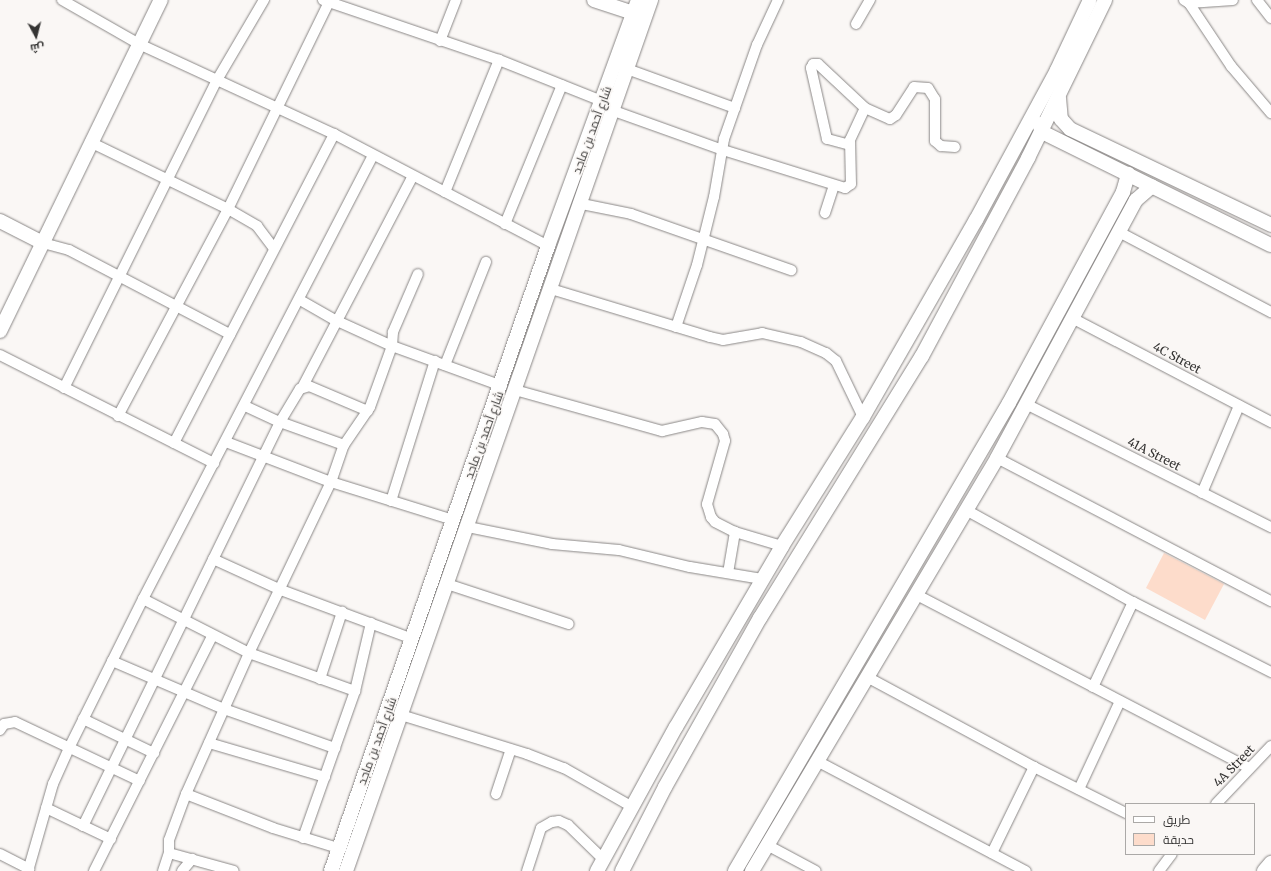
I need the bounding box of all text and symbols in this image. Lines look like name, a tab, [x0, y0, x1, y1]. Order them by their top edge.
north arrow	[16, 16, 56, 56]
text: ش	[30, 40, 45, 56]
street label: شارع أحمد بن ماجد	[569, 84, 615, 176]
street label: 4C Street	[1150, 339, 1204, 377]
street label: شارع أحمد بن ماجد	[461, 389, 507, 481]
street label: 41A Street	[1125, 434, 1183, 474]
street label: شارع أحمد بن ماجد	[354, 695, 400, 787]
street label: 4A Street	[1210, 742, 1258, 790]
legend	[1125, 803, 1255, 855]
text: طريق	[1163, 812, 1190, 827]
text: حديقة	[1163, 832, 1194, 847]

